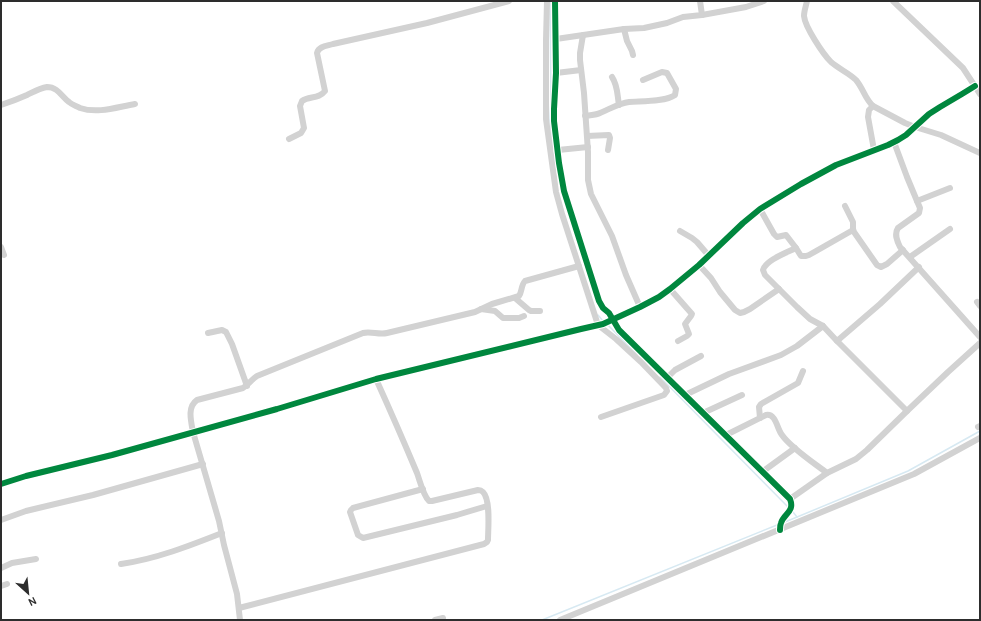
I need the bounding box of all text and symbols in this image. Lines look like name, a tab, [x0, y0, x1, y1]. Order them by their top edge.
north arrow	[8, 573, 48, 613]
text: N	[26, 594, 39, 609]

